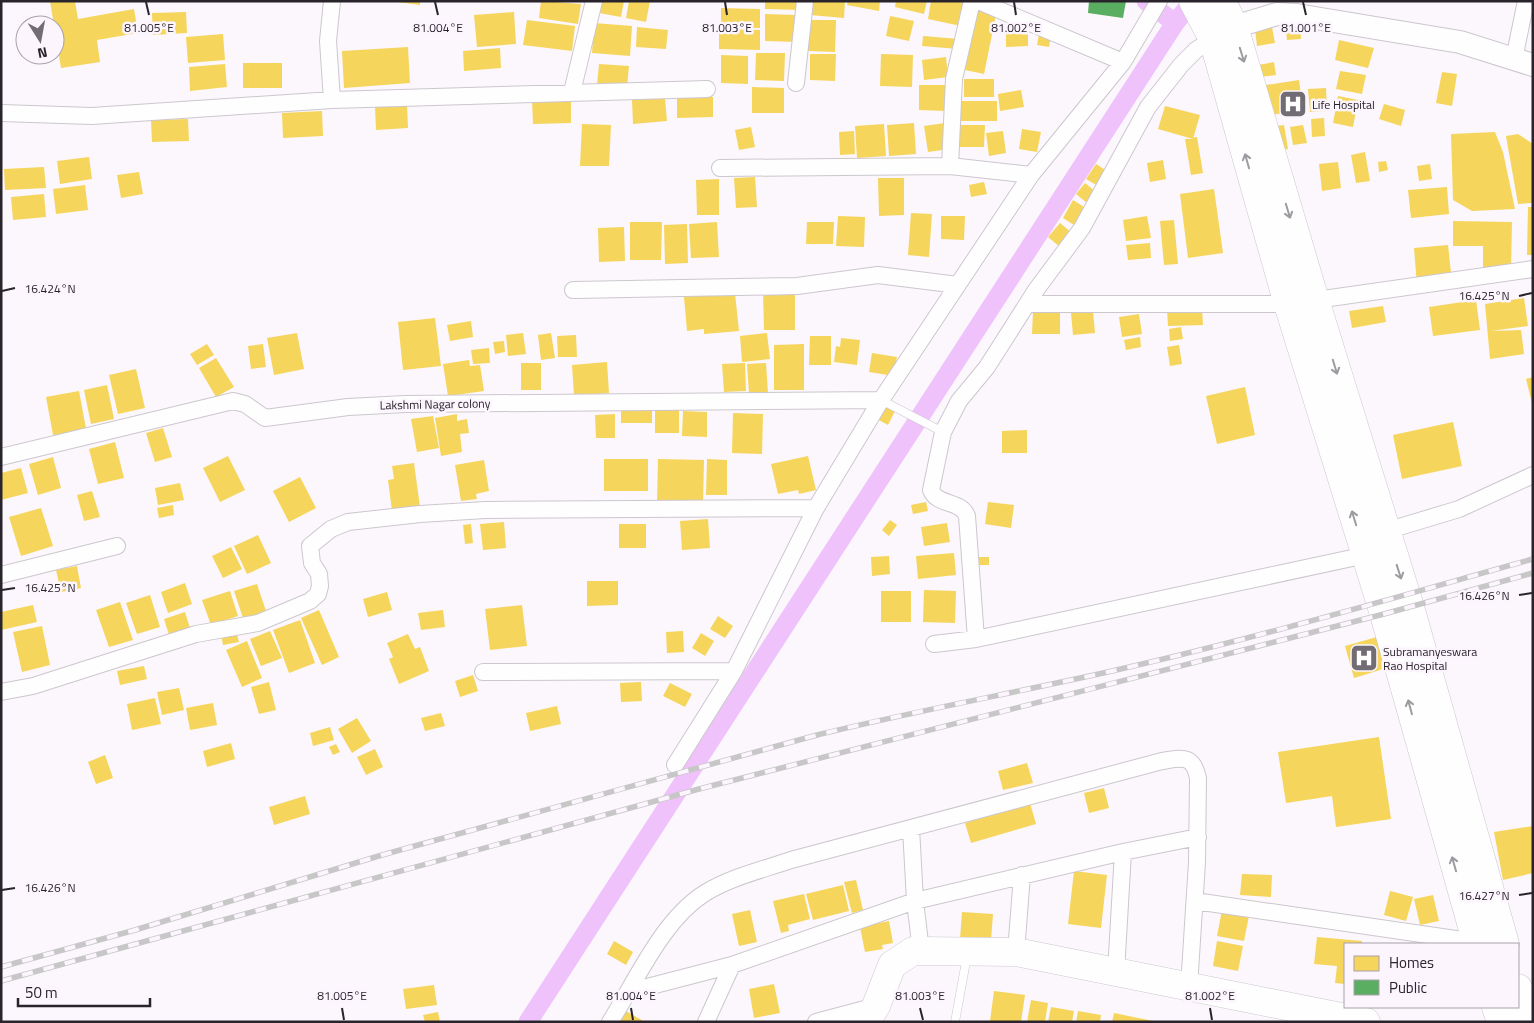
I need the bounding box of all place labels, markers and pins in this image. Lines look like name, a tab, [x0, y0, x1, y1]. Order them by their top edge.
hospital icon: Life Hospital	[1278, 89, 1308, 119]
place label: Life Hospital	[1312, 95, 1375, 114]
place label: Subramanyeswara Rao Hospital	[1383, 642, 1477, 675]
hospital icon: Subramanyeswara Rao Hospital	[1349, 643, 1379, 673]

